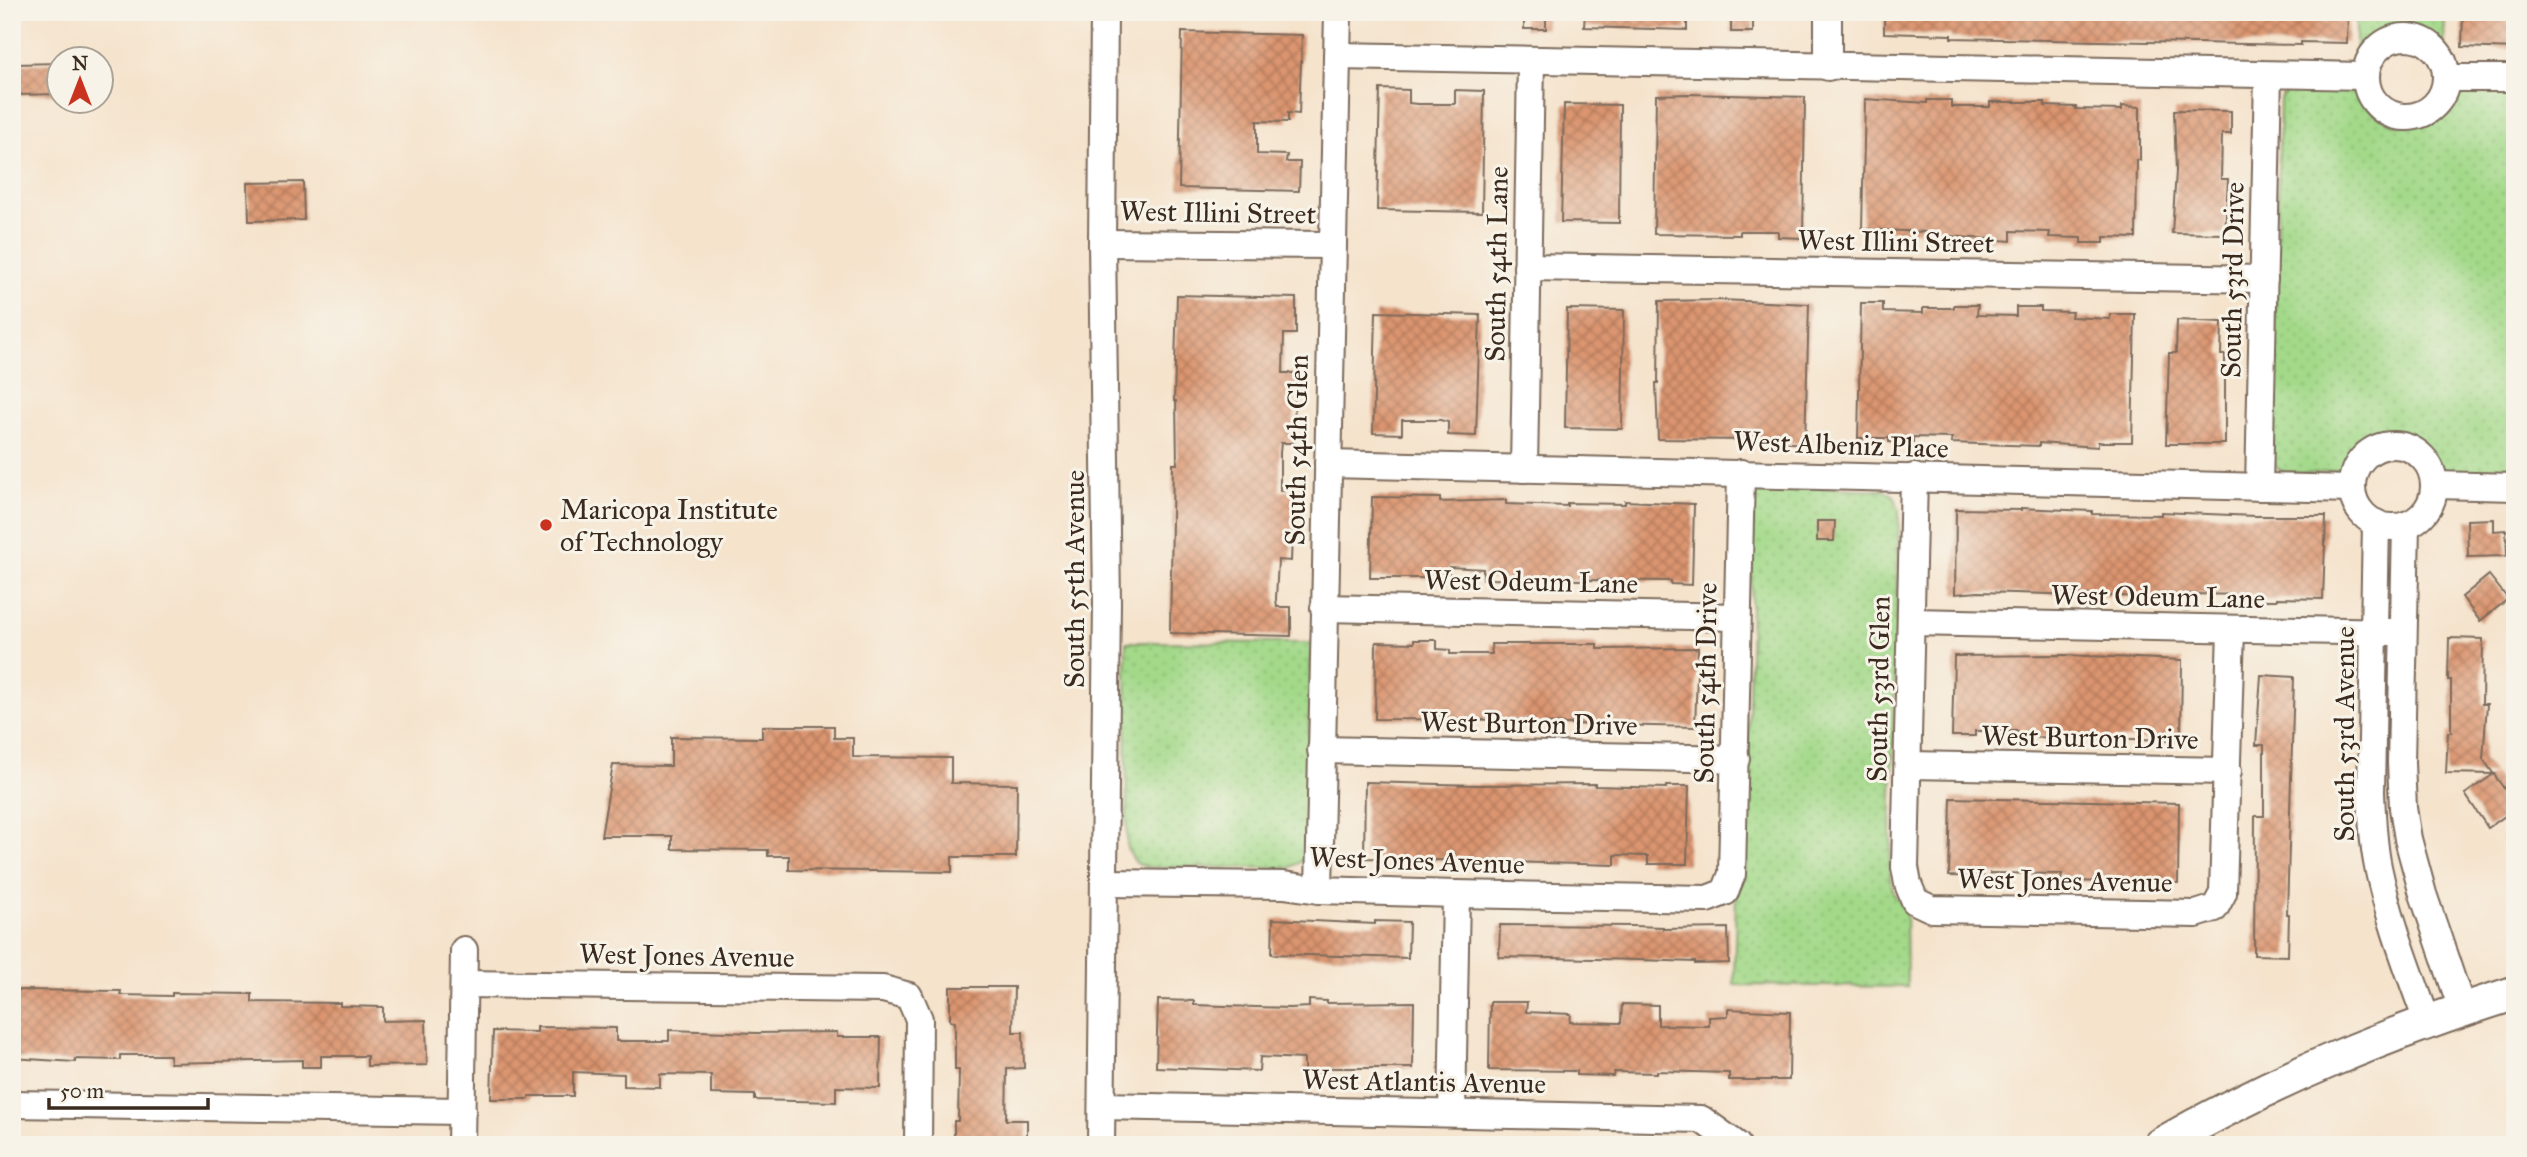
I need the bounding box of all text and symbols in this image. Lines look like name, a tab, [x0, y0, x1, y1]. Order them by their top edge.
north arrow	[46, 46, 116, 116]
text: N	[72, 52, 88, 75]
street label: South 54th Lane	[1477, 166, 1516, 362]
street label: South 53rd Drive	[2213, 182, 2252, 378]
street label: West Illini Street	[1119, 193, 1317, 232]
street label: West Illini Street	[1797, 222, 1995, 261]
street label: South 54th Glen	[1277, 354, 1316, 546]
street label: West Albeniz Place	[1733, 423, 1949, 466]
street label: South 55th Avenue	[1057, 470, 1092, 688]
place label: Maricopa Institute of Technology	[560, 492, 778, 559]
marker: Maricopa Institute of Technology	[538, 517, 554, 533]
street label: West Odeum Lane	[1424, 562, 1638, 601]
street label: West Odeum Lane	[2051, 577, 2265, 616]
street label: South 54th Drive	[1686, 582, 1725, 784]
street label: South 53rd Glen	[1859, 596, 1898, 782]
street label: South 53rd Avenue	[2327, 626, 2362, 842]
street label: West Burton Drive	[1420, 704, 1638, 743]
street label: West Burton Drive	[1981, 718, 2199, 757]
street label: West Jones Avenue	[1309, 839, 1525, 882]
street label: West Jones Avenue	[1957, 861, 2173, 900]
street label: West Jones Avenue	[579, 936, 795, 975]
street label: West Atlantis Avenue	[1302, 1062, 1546, 1101]
scale bar	[49, 1066, 208, 1110]
text: 50 m	[60, 1078, 105, 1104]

